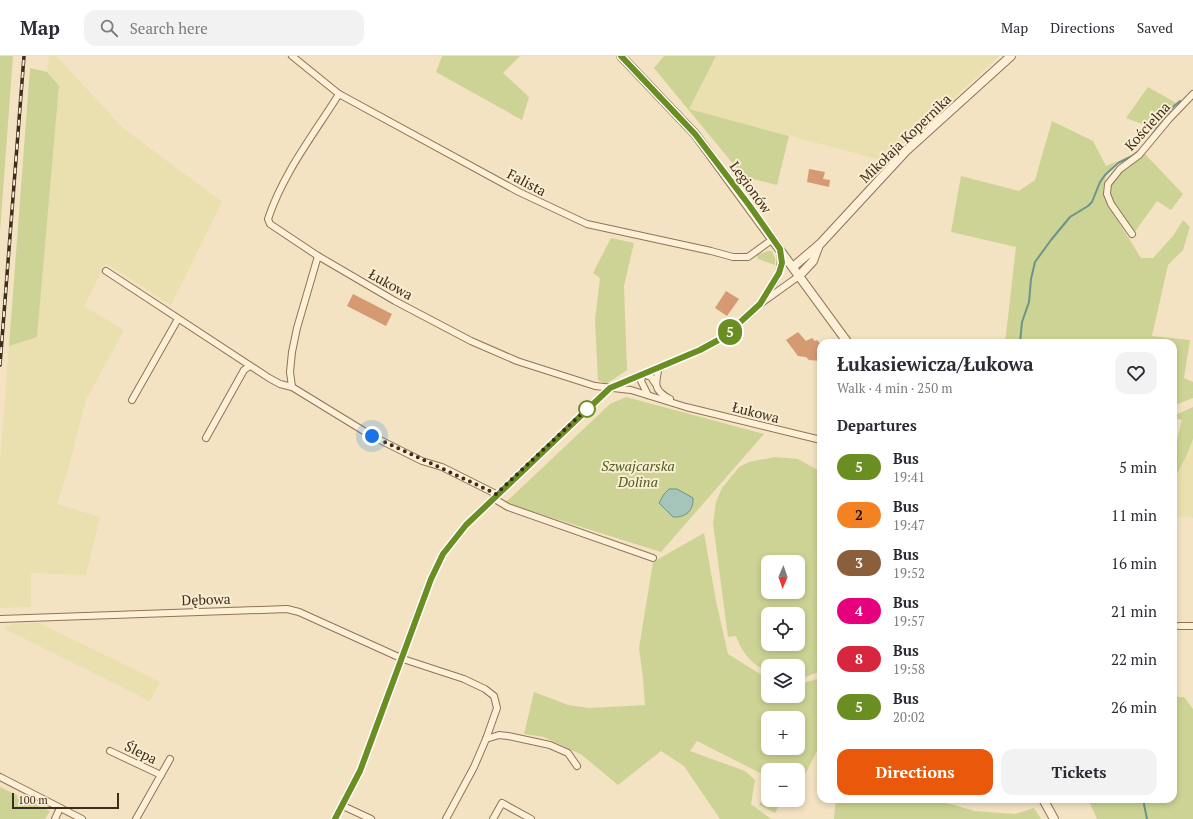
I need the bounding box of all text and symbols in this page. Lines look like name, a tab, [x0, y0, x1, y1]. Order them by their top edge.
search box	[84, 10, 364, 46]
text: Map	[20, 15, 60, 40]
icon: search	[98, 17, 120, 39]
text: Search here	[130, 18, 208, 38]
text: Map	[1001, 18, 1028, 37]
text: Directions	[1050, 18, 1115, 37]
text: Saved	[1137, 18, 1173, 37]
street label: Mikołaja Kopernika	[855, 89, 955, 187]
street label: Kościelna	[1120, 98, 1174, 154]
street label: Legionów	[726, 157, 777, 218]
street label: Falista	[504, 164, 550, 200]
street label: Łukowa	[366, 264, 416, 304]
line badge: 5	[717, 319, 743, 345]
text: 5	[726, 322, 734, 341]
text: Łukasiewicza/Łukowa	[837, 351, 1034, 376]
button: heart	[1115, 352, 1157, 394]
text: Walk · 4 min · 250 m	[837, 379, 952, 397]
street label: Łukowa	[731, 397, 781, 427]
unlabelled marker	[578, 400, 596, 418]
text: Departures	[837, 415, 917, 435]
your location	[362, 426, 382, 446]
text: Bus	[893, 448, 919, 468]
park label: Szwajcarska Dolina	[601, 456, 675, 491]
text: 5	[855, 457, 863, 476]
text: 5 min	[1119, 457, 1157, 477]
text: 19:41	[893, 468, 925, 486]
text: Bus	[893, 496, 919, 516]
text: 2	[855, 505, 863, 524]
text: 11 min	[1111, 505, 1157, 525]
text: 19:47	[893, 516, 925, 534]
text: Bus	[893, 544, 919, 564]
text: 3	[855, 553, 863, 572]
text: 16 min	[1111, 553, 1157, 573]
north arrow	[761, 555, 805, 599]
map controls	[761, 555, 805, 807]
text: 19:52	[893, 564, 925, 582]
street label: Dębowa	[181, 589, 231, 609]
text: Bus	[893, 592, 919, 612]
text: 4	[855, 601, 863, 620]
text: 21 min	[1111, 601, 1157, 621]
button: locate	[761, 607, 805, 651]
text: 19:57	[893, 612, 925, 630]
text: Bus	[893, 640, 919, 660]
text: 8	[855, 649, 863, 668]
text: 22 min	[1111, 649, 1157, 669]
button: layers	[761, 659, 805, 703]
text: 19:58	[893, 660, 925, 678]
text: Bus	[893, 688, 919, 708]
text: 5	[855, 697, 863, 716]
text: 26 min	[1111, 697, 1157, 717]
text: 20:02	[893, 708, 925, 726]
button: +	[761, 711, 805, 755]
street label: Ślepa	[122, 736, 160, 768]
button: Directions	[837, 749, 993, 795]
button: Tickets	[1001, 749, 1157, 795]
button: −	[761, 763, 805, 807]
scale bar	[12, 791, 119, 810]
text: 100 m	[18, 793, 48, 807]

